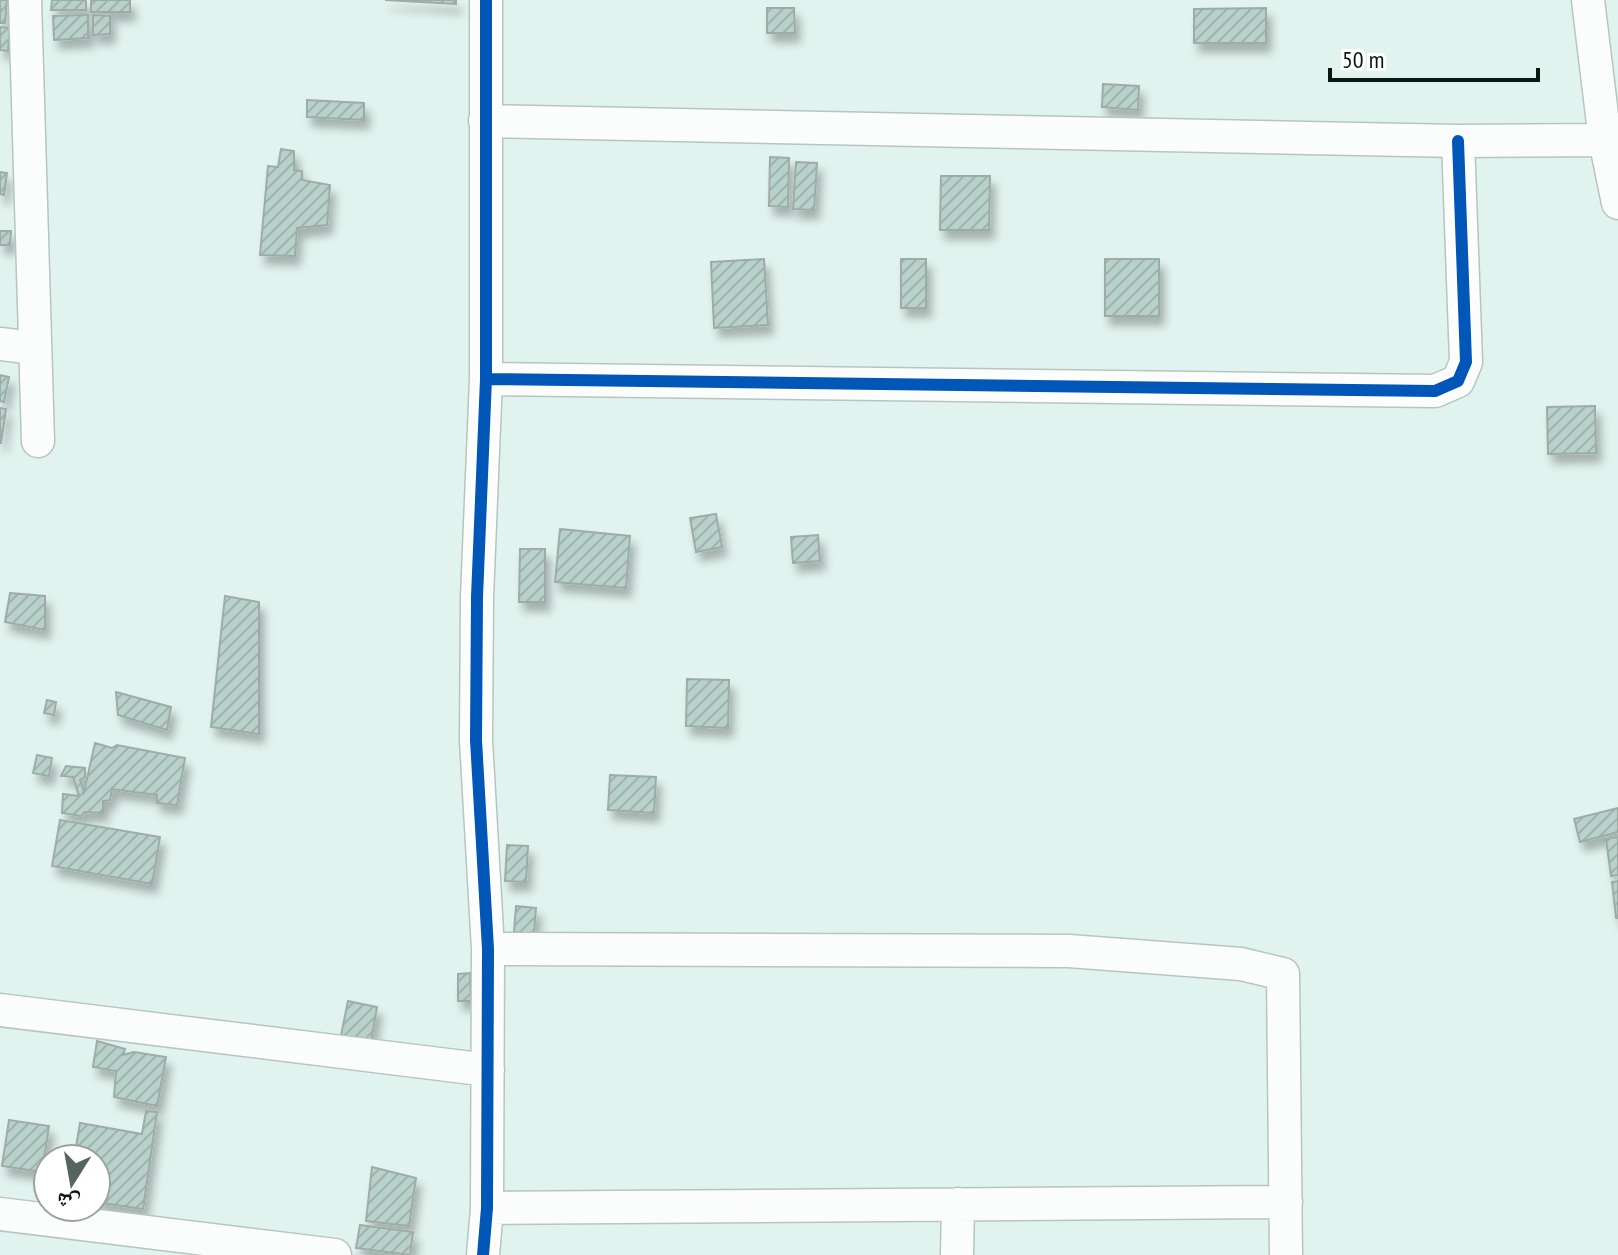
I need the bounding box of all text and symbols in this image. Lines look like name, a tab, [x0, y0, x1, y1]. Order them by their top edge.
scale bar	[1330, 32, 1538, 82]
text: 50 m	[1342, 44, 1384, 75]
north arrow	[32, 1143, 112, 1223]
text: ش	[54, 1187, 82, 1219]

